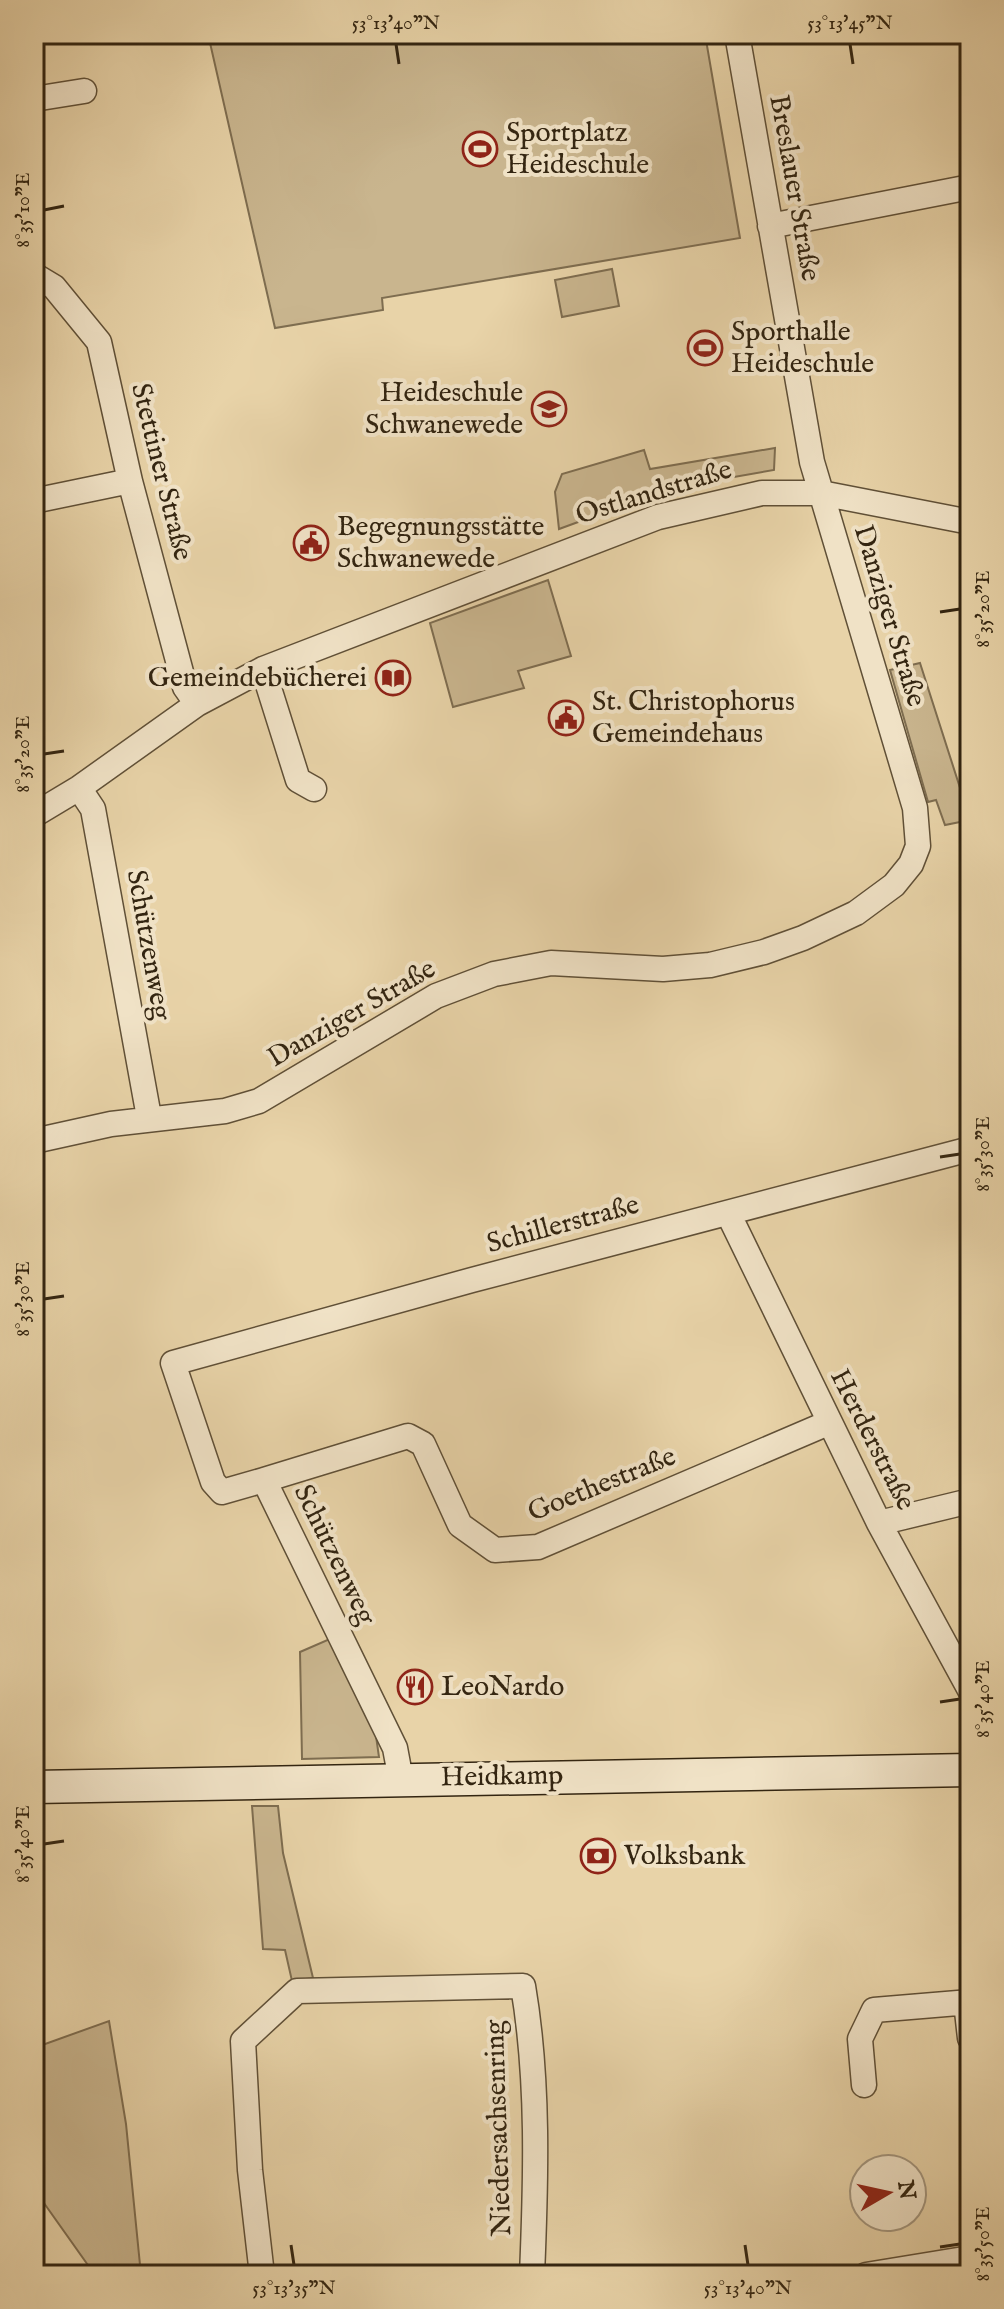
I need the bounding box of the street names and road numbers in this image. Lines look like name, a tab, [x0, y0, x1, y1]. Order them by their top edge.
street label: Breslauer Straße	[760, 92, 828, 284]
street label: Stettiner Straße	[122, 380, 200, 564]
street label: Ostlandstraße	[572, 453, 736, 533]
street label: Danziger Straße	[845, 521, 933, 711]
street label: Schützenweg	[118, 867, 179, 1024]
street label: Danziger Straße	[262, 952, 442, 1076]
street label: Schillerstraße	[483, 1188, 643, 1262]
street label: Herderstraße	[821, 1363, 923, 1517]
street label: Goethestraße	[523, 1439, 681, 1531]
street label: Schützenweg	[285, 1479, 383, 1632]
street label: Heidkamp	[440, 1758, 564, 1796]
street label: Niedersachsenring	[478, 2018, 520, 2237]

